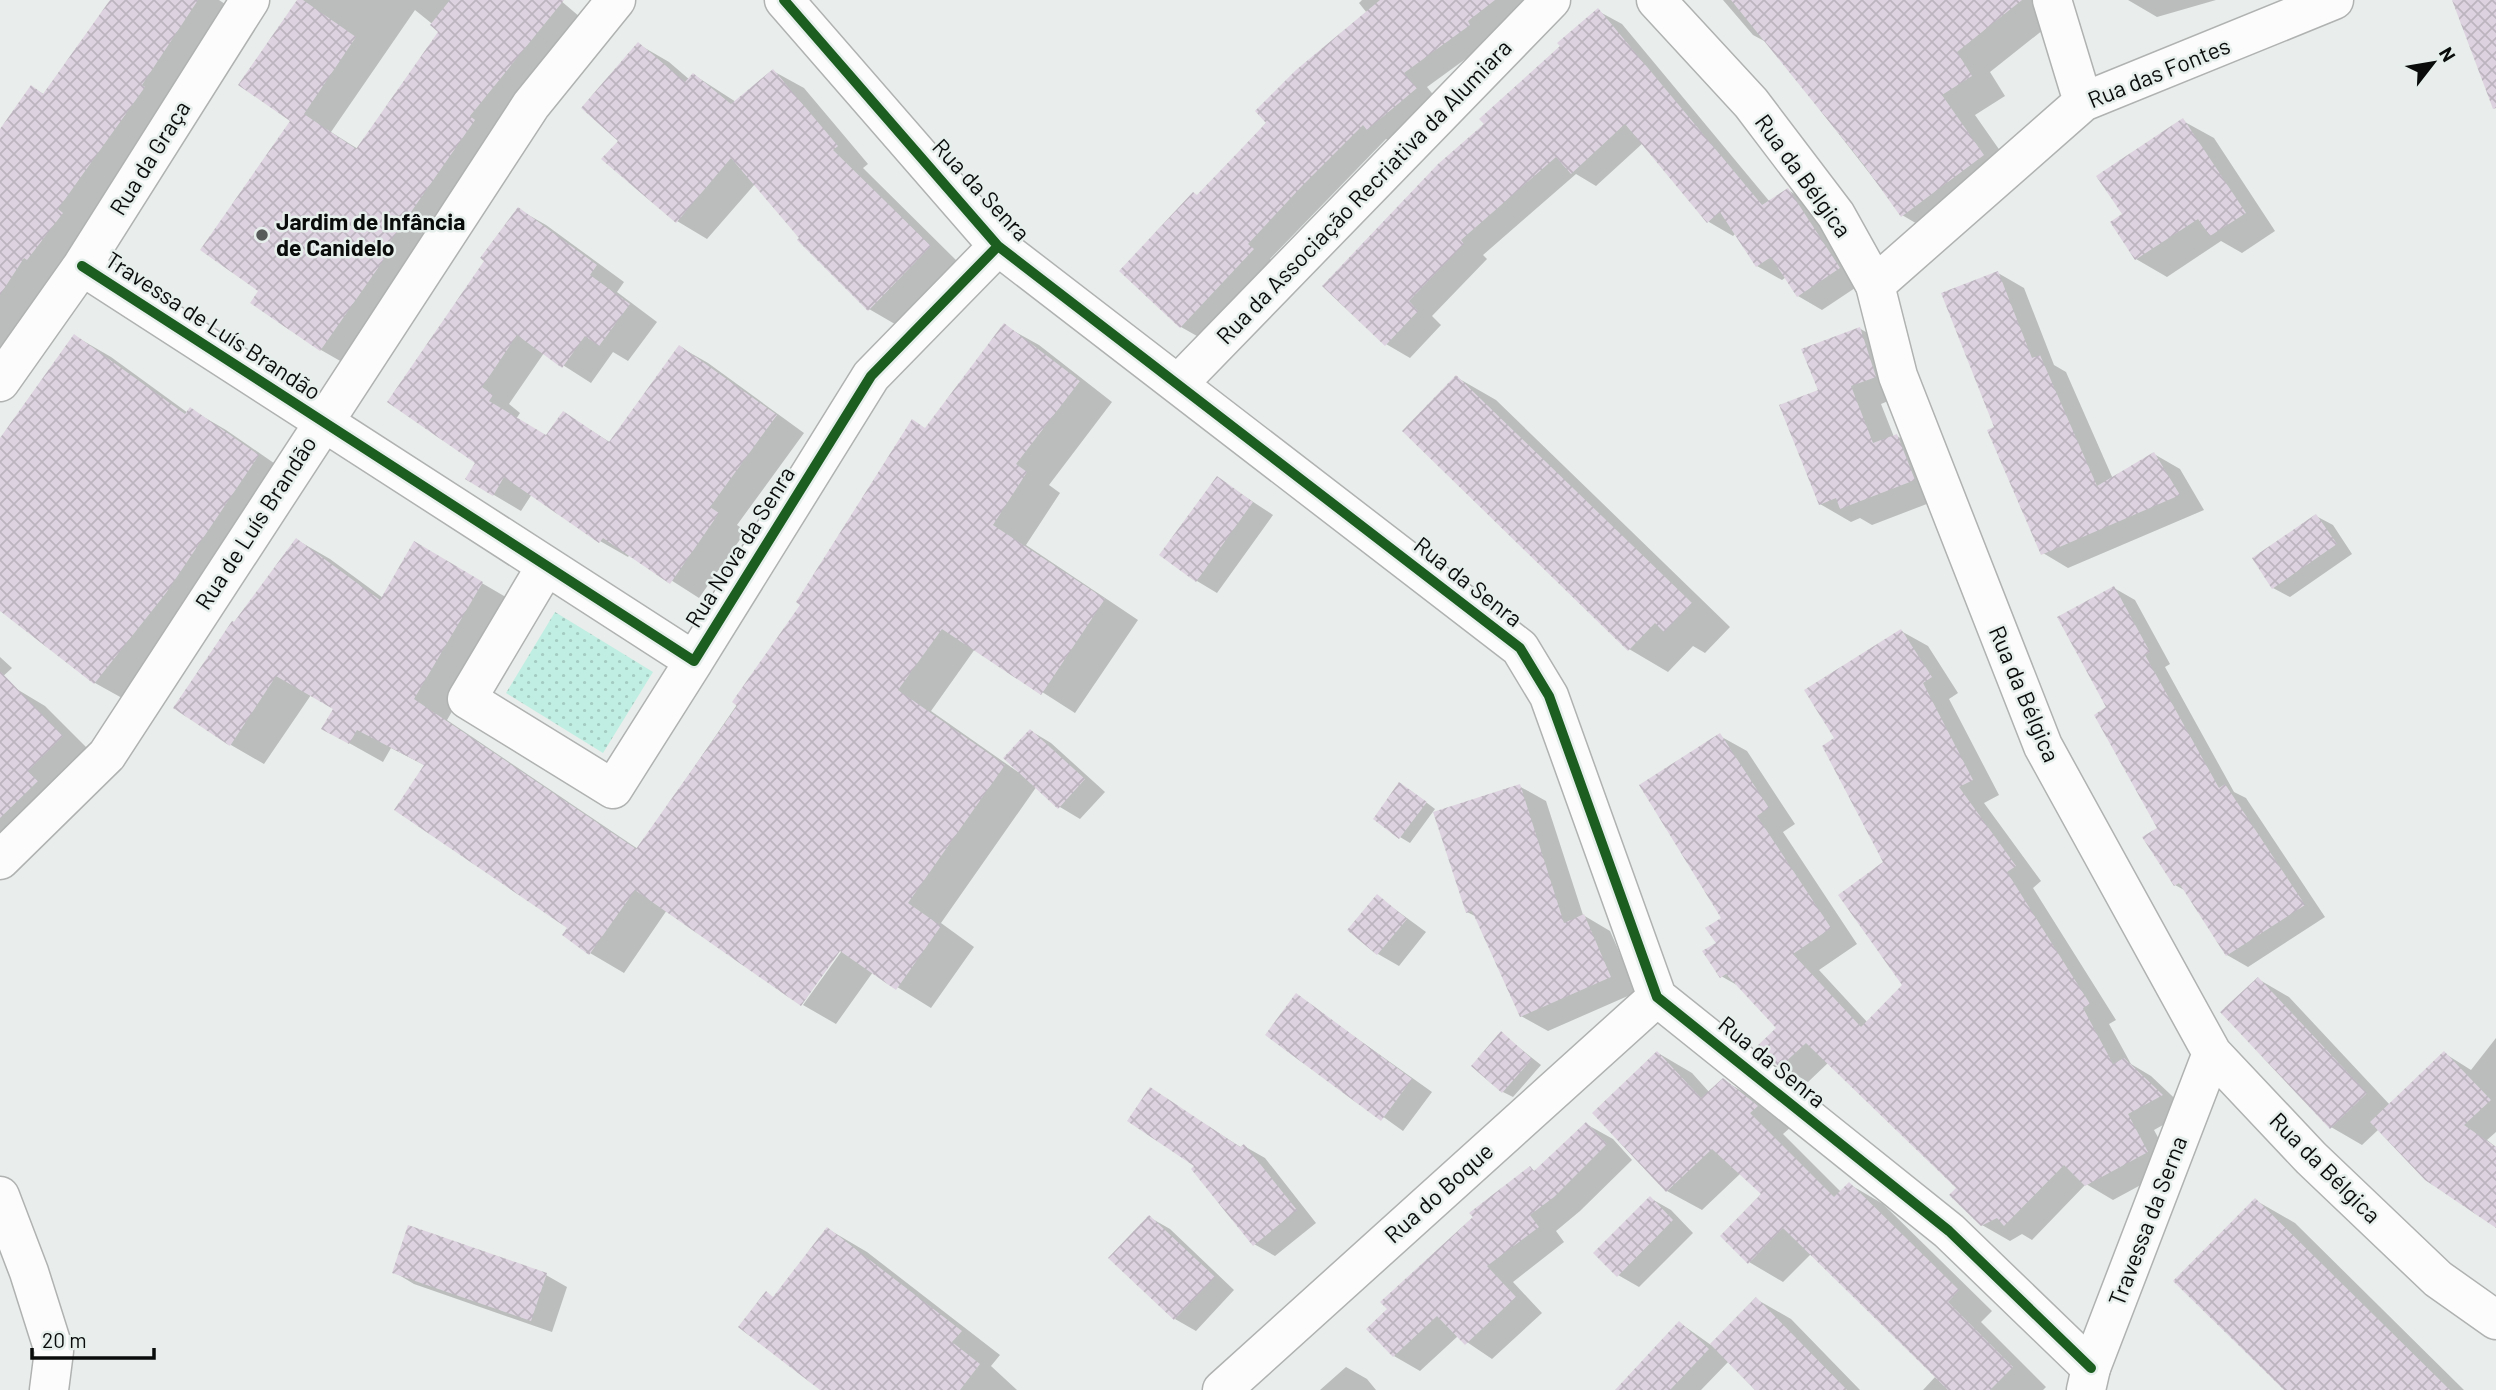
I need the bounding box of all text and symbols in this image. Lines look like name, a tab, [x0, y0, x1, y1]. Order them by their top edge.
north arrow	[2398, 28, 2468, 98]
street label: Rua das Fontes	[2083, 31, 2234, 113]
street label: Rua da Associação Recriativa da Alumiara	[1210, 33, 1517, 349]
text: N	[2435, 43, 2461, 65]
street label: Rua da Graça	[103, 95, 195, 220]
street label: Rua da Bélgica	[1750, 108, 1858, 243]
street label: Rua da Senra	[927, 132, 1036, 246]
place label: Jardim de Infância de Canidelo	[276, 207, 465, 261]
marker: Jardim de Infância de Canidelo	[254, 227, 270, 243]
street label: Travessa de Luís Brandão	[101, 245, 327, 405]
street label: Rua de Luís Brandão	[189, 430, 322, 615]
street label: Rua Nova da Senra	[678, 461, 800, 632]
street label: Rua da Senra	[1409, 530, 1528, 632]
street label: Rua da Bélgica	[1984, 621, 2066, 766]
street label: Rua da Senra	[1713, 1009, 1832, 1113]
street label: Rua da Bélgica	[2264, 1106, 2387, 1229]
street label: Travessa da Serna	[2102, 1132, 2192, 1310]
street label: Rua do Boque	[1378, 1136, 1498, 1248]
scale bar	[32, 1316, 154, 1360]
text: 20 m	[42, 1327, 87, 1352]

